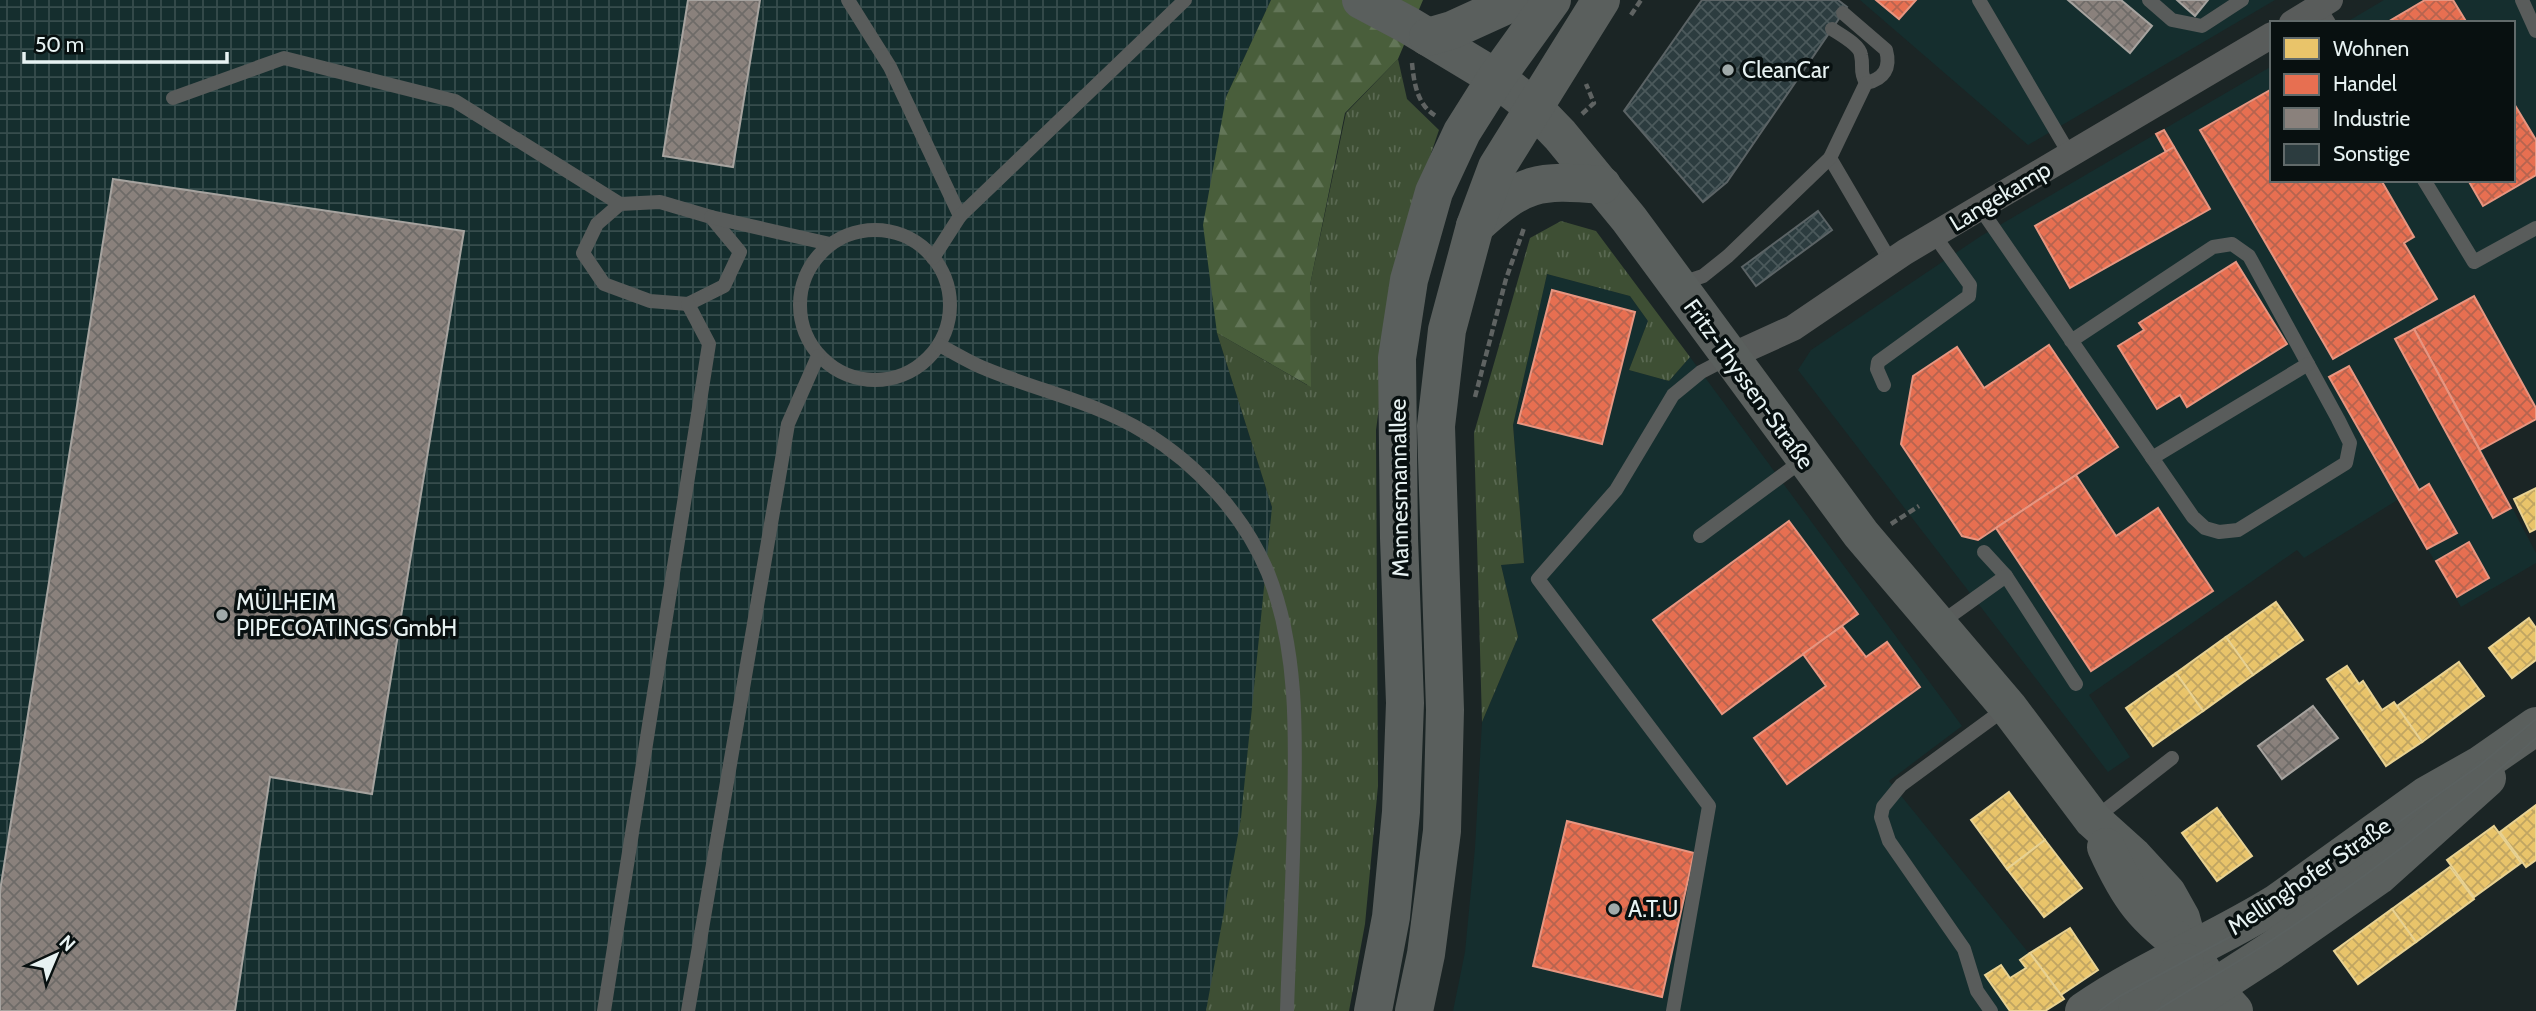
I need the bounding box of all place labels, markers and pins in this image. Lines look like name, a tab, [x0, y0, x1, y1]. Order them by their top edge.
place label: CleanCar	[1742, 56, 1830, 84]
marker: CleanCar	[1720, 62, 1736, 78]
place label: MÜLHEIM PIPECOATINGS GmbH	[236, 588, 457, 642]
marker: MÜLHEIM PIPECOATINGS GmbH	[214, 607, 230, 623]
place label: A.T.U	[1628, 895, 1678, 923]
marker: A.T.U	[1606, 901, 1622, 917]

